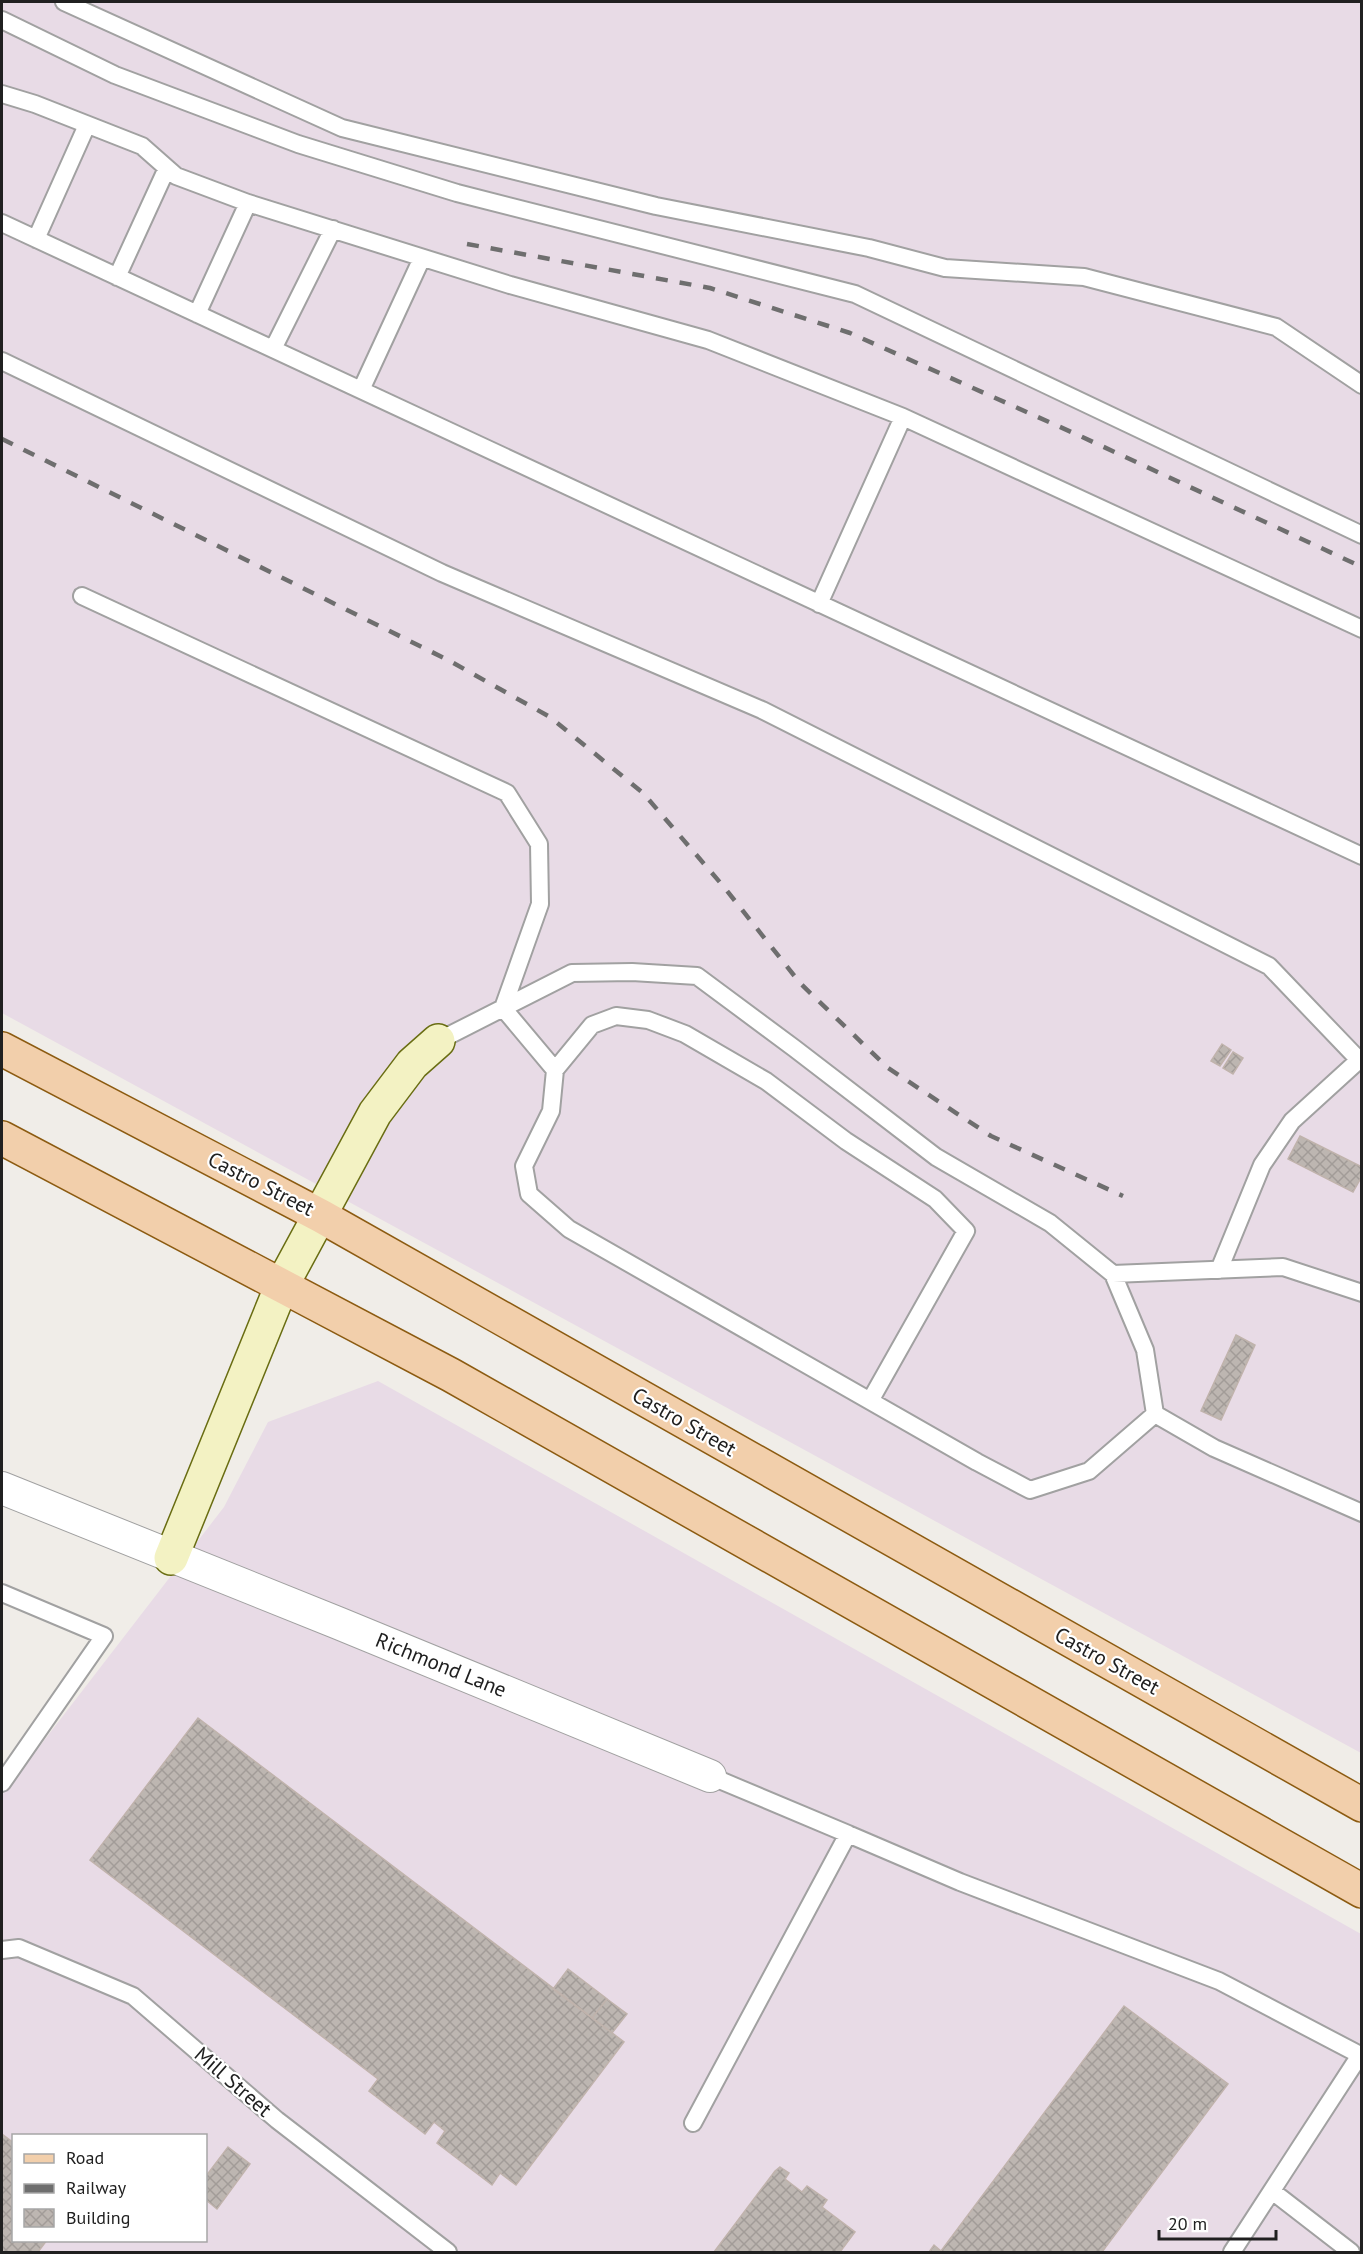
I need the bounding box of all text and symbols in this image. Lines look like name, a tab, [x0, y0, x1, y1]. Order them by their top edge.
street label: Castro Street	[204, 1145, 319, 1222]
street label: Castro Street	[627, 1381, 741, 1462]
street label: Castro Street	[1050, 1621, 1164, 1700]
street label: Richmond Lane	[372, 1626, 511, 1703]
street label: Mill Street	[189, 2041, 278, 2123]
legend	[12, 2134, 207, 2242]
text: Road	[66, 2146, 104, 2169]
text: Railway	[66, 2176, 127, 2199]
scale bar	[1159, 2203, 1276, 2241]
text: Building	[66, 2206, 130, 2229]
text: 20 m	[1168, 2212, 1207, 2235]

